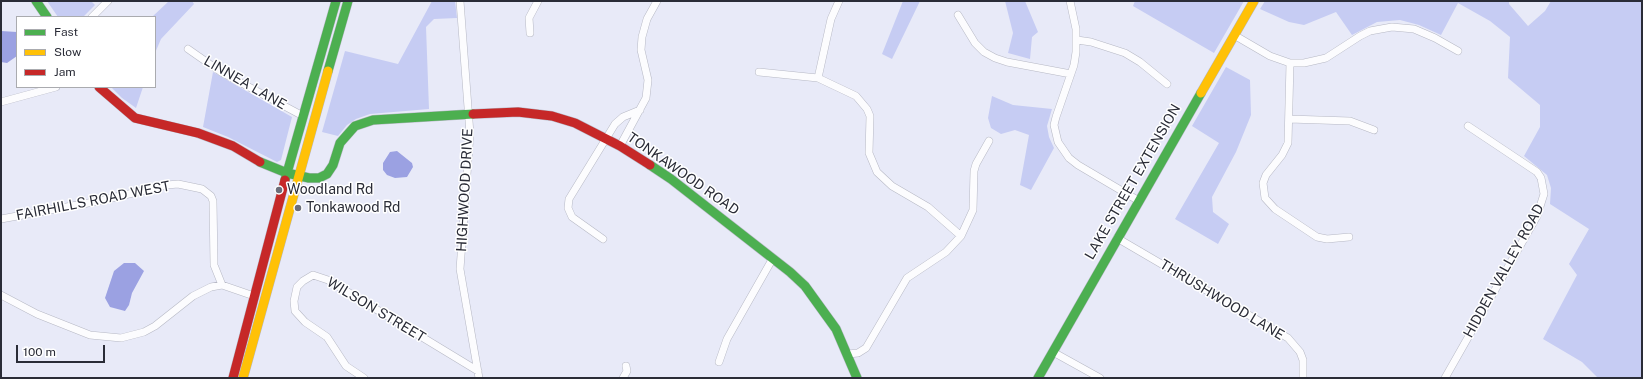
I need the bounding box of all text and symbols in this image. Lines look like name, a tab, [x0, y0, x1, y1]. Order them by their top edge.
legend	[16, 16, 156, 88]
text: Fast	[54, 25, 78, 39]
text: Slow	[54, 45, 81, 59]
street label: LINNEA LANE	[201, 53, 289, 113]
text: Jam	[54, 65, 76, 79]
street label: LAKE STREET EXTENSION	[1082, 101, 1184, 263]
street label: HIGHWOOD DRIVE	[453, 128, 477, 252]
street label: TONKAWOOD ROAD	[624, 129, 742, 219]
street label: FAIRHILLS ROAD WEST	[15, 178, 171, 224]
place label: Woodland Rd	[287, 182, 373, 198]
marker: Woodland Rd	[274, 185, 284, 195]
place label: Tonkawood Rd	[306, 200, 400, 216]
street label: HIDDEN VALLEY ROAD	[1460, 201, 1548, 341]
marker: Tonkawood Rd	[293, 203, 303, 213]
street label: THRUSHWOOD LANE	[1157, 256, 1287, 344]
street label: WILSON STREET	[324, 274, 428, 346]
scale bar	[18, 337, 107, 363]
text: 100 m	[23, 345, 56, 359]

